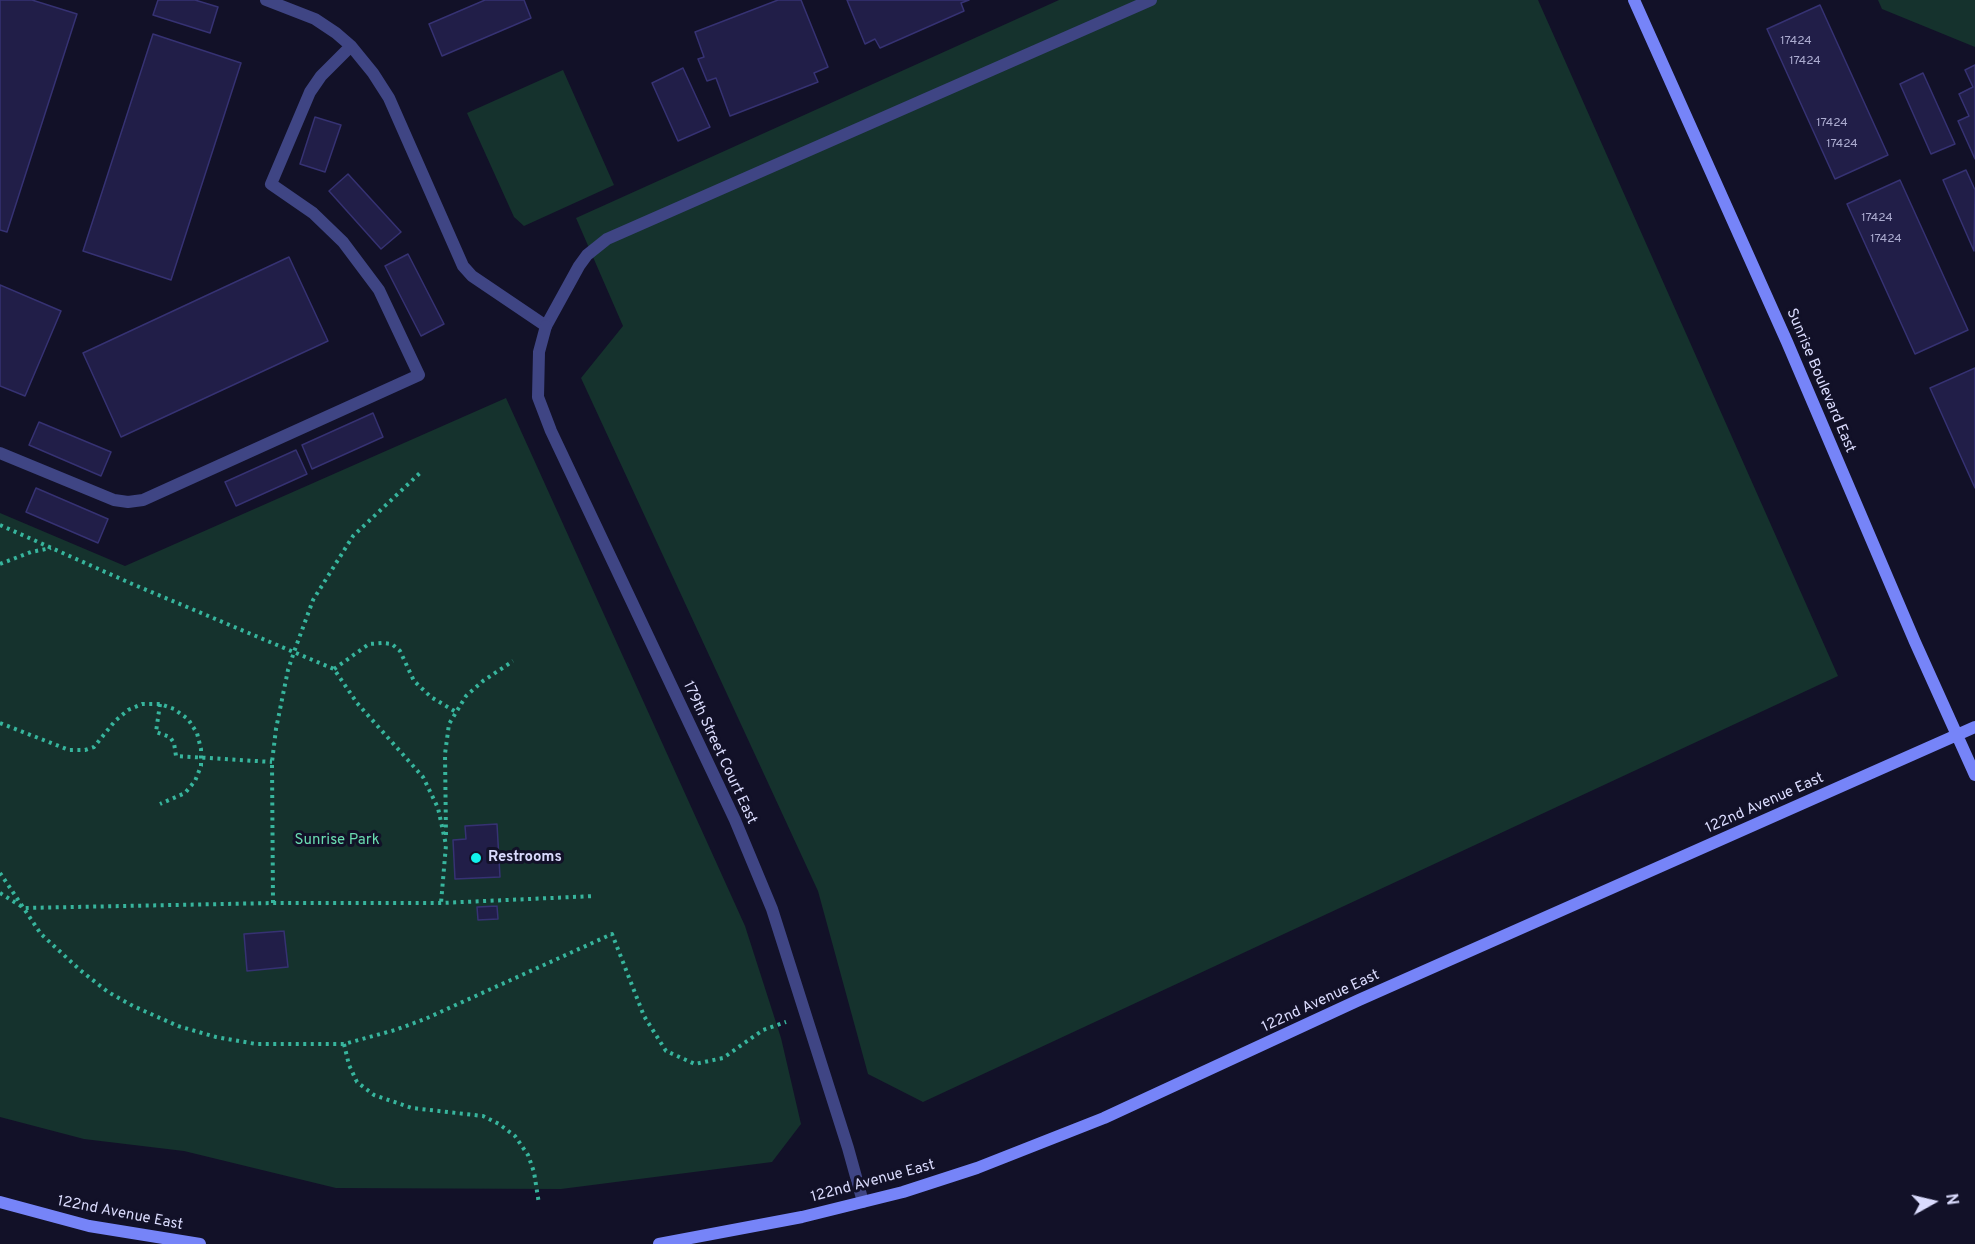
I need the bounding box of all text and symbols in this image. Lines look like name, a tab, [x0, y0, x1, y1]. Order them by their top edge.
house number: 17424	[1780, 35, 1812, 49]
house number: 17424	[1789, 55, 1821, 69]
house number: 17424	[1816, 117, 1848, 131]
house number: 17424	[1826, 138, 1858, 152]
house number: 17424	[1861, 212, 1893, 226]
house number: 17424	[1870, 233, 1902, 247]
street label: Sunrise Boulevard East	[1781, 306, 1859, 456]
street label: 179th Street Court East	[678, 679, 760, 827]
street label: 122nd Avenue East	[1703, 770, 1827, 838]
park label: Sunrise Park	[294, 832, 380, 850]
place label: Restrooms	[488, 849, 562, 867]
marker: Restrooms	[469, 851, 483, 865]
street label: 122nd Avenue East	[1259, 967, 1383, 1037]
street label: 122nd Avenue East	[809, 1157, 937, 1207]
north arrow	[1903, 1172, 1963, 1232]
text: N	[1940, 1192, 1962, 1207]
street label: 122nd Avenue East	[56, 1193, 184, 1235]

